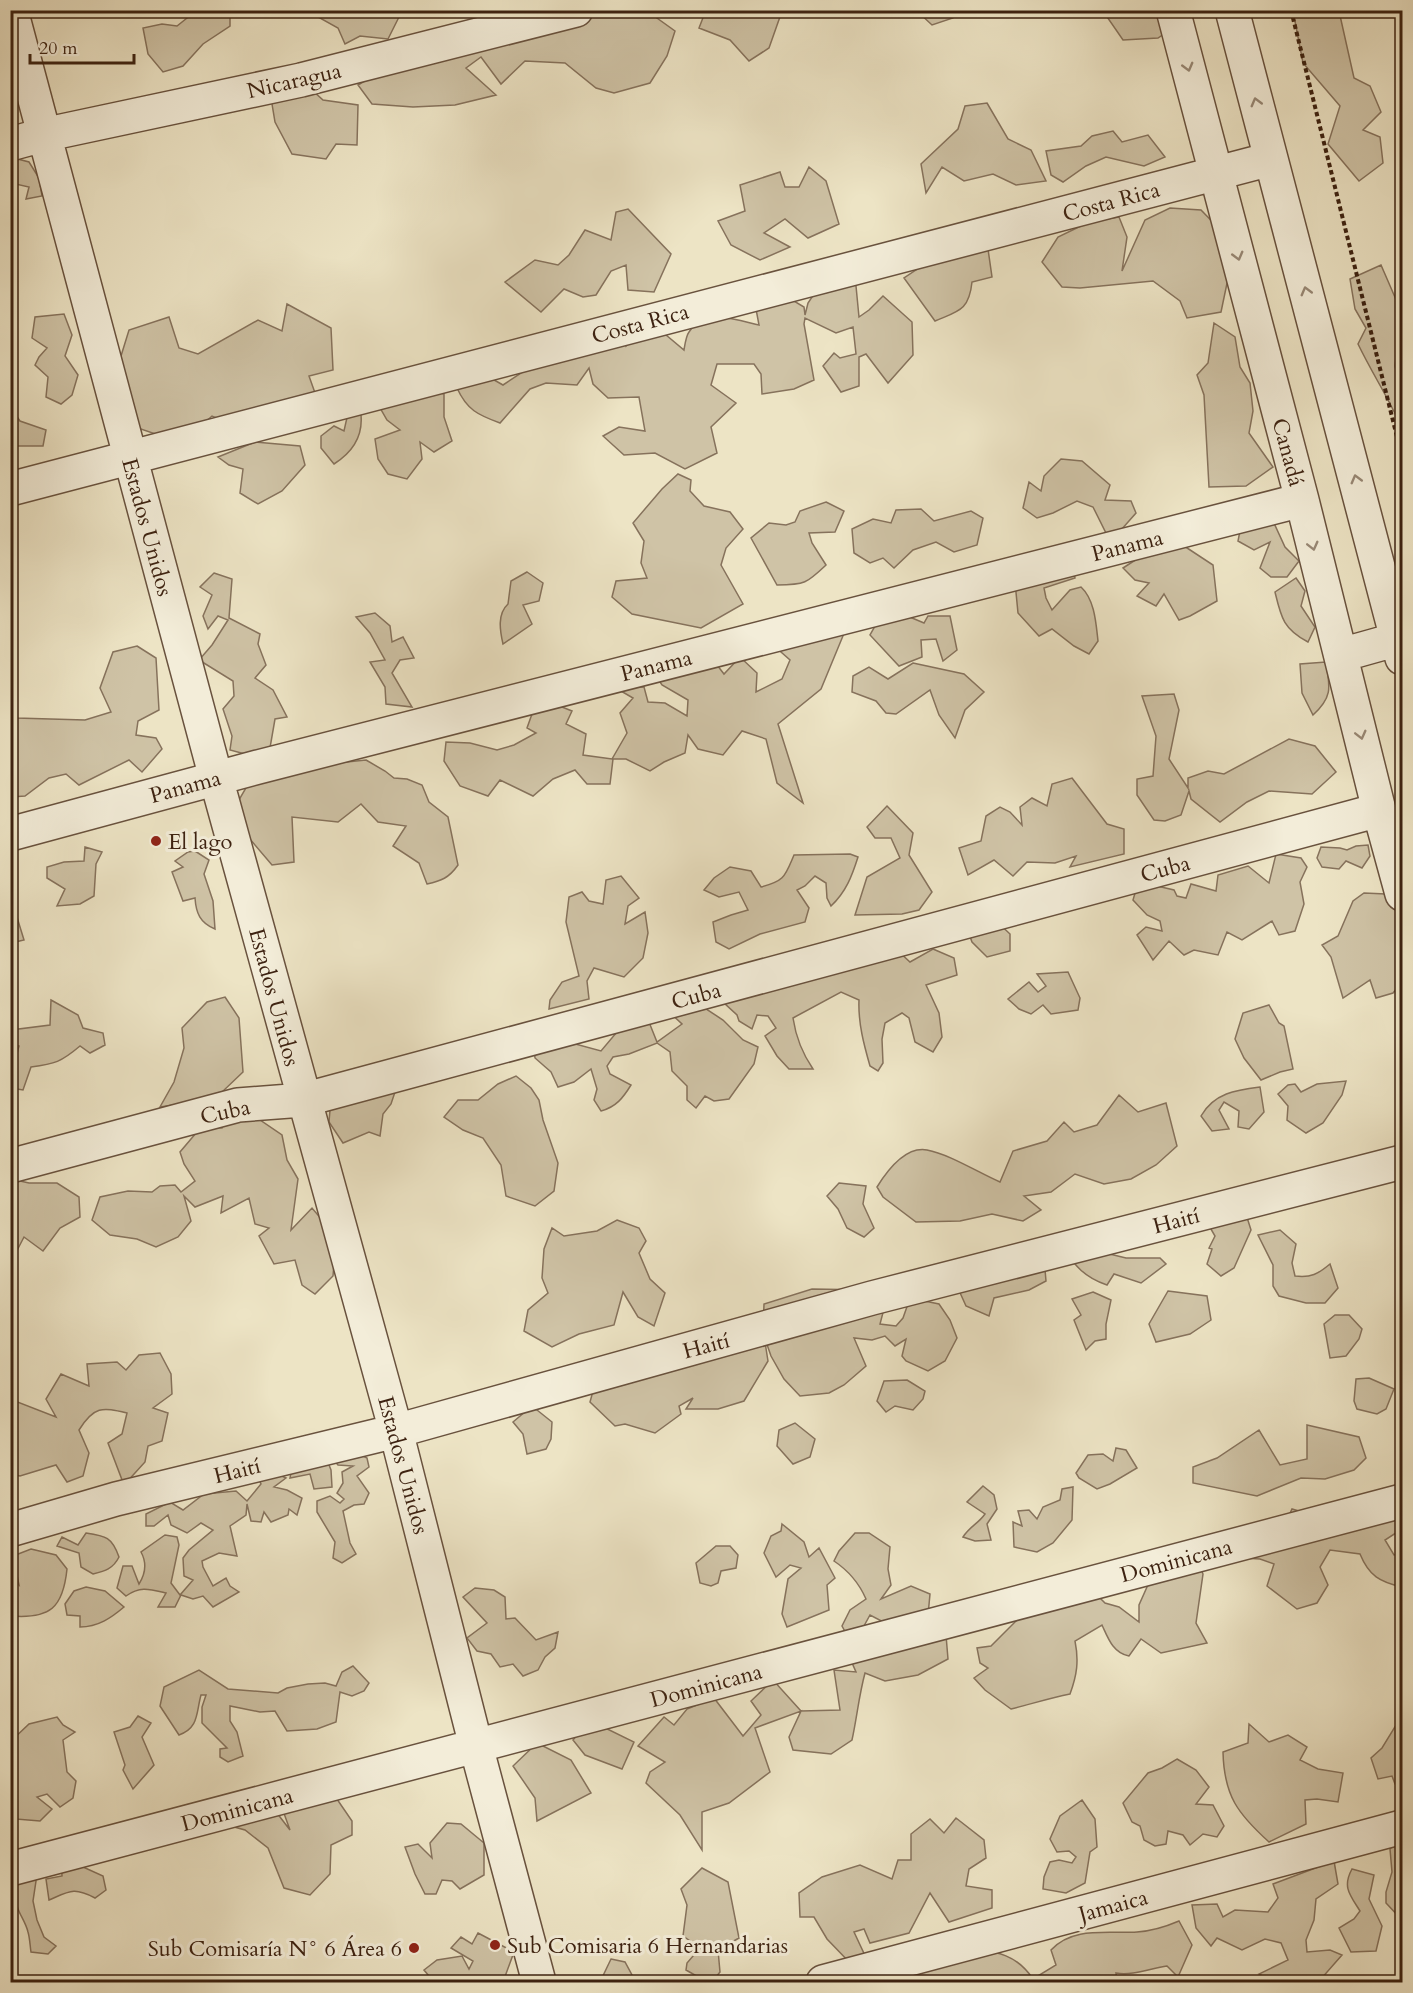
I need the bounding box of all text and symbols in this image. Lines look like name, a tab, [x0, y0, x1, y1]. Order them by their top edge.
scale bar	[30, 27, 134, 65]
text: 20 m	[39, 36, 78, 61]
street label: Nicaragua	[244, 55, 345, 106]
one-way arrow	[1181, 61, 1193, 72]
one-way arrow	[1250, 97, 1263, 107]
street label: Costa Rica	[1059, 174, 1164, 229]
one-way arrow	[1231, 250, 1243, 260]
one-way arrow	[1300, 286, 1313, 296]
street label: Costa Rica	[588, 296, 693, 351]
street label: Canadá	[1265, 415, 1312, 490]
street label: Estados Unidos	[114, 455, 180, 600]
one-way arrow	[1350, 474, 1363, 484]
street label: Panama	[1088, 523, 1167, 569]
one-way arrow	[1306, 541, 1319, 551]
street label: Panama	[617, 643, 696, 689]
one-way arrow	[1353, 730, 1366, 740]
street label: Panama	[146, 763, 225, 811]
place label: El lago	[168, 827, 233, 857]
marker: El lago	[149, 834, 163, 848]
street label: Cuba	[1137, 848, 1194, 890]
street label: Estados Unidos	[241, 925, 307, 1070]
street label: Cuba	[668, 975, 725, 1017]
street label: Cuba	[198, 1092, 253, 1132]
street label: Haití	[1150, 1200, 1203, 1242]
street label: Haití	[680, 1325, 733, 1367]
street label: Estados Unidos	[370, 1393, 436, 1538]
street label: Haití	[211, 1451, 264, 1491]
street label: Dominicana	[1117, 1531, 1236, 1590]
street label: Dominicana	[647, 1656, 766, 1715]
street label: Dominicana	[178, 1780, 297, 1839]
street label: Jamaica	[1072, 1882, 1152, 1930]
place label: Sub Comisaria 6 Hernandarias	[507, 1931, 788, 1961]
place label: Sub Comisaría N° 6 Área 6	[148, 1934, 402, 1964]
marker: Sub Comisaria 6 Hernandarias	[488, 1938, 502, 1952]
marker: Sub Comisaría N° 6 Área 6	[407, 1941, 421, 1955]

